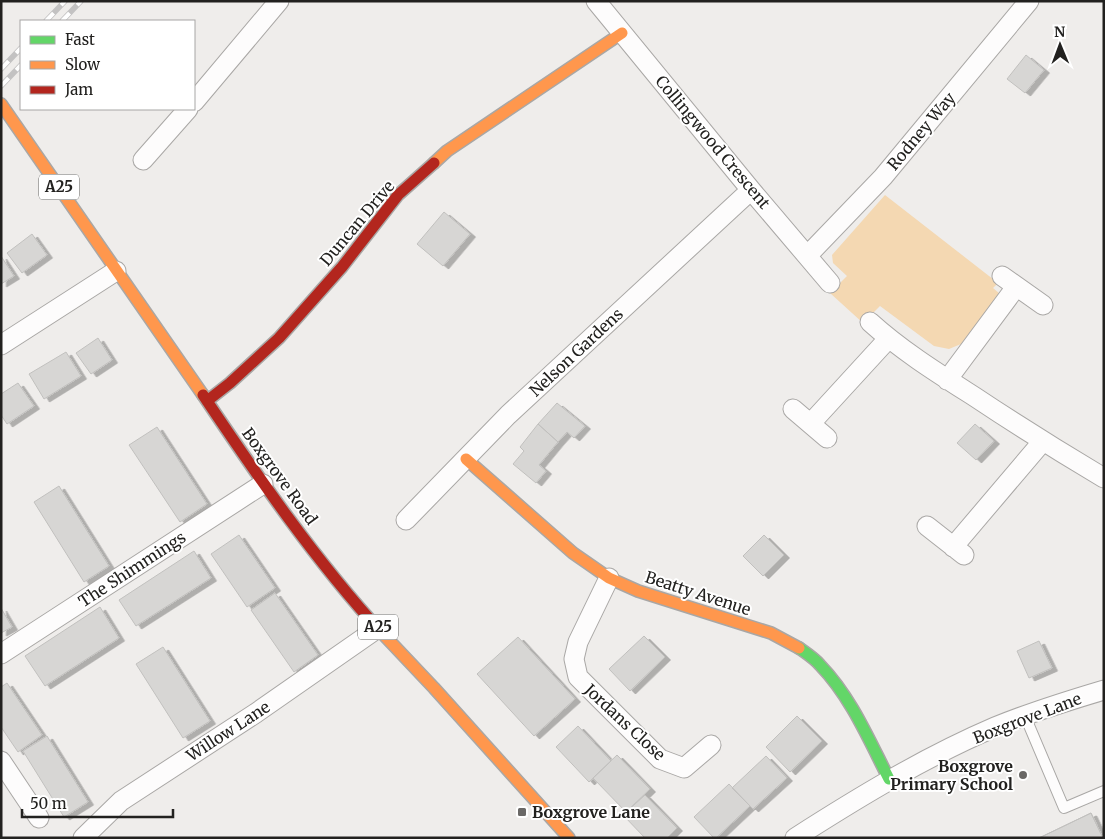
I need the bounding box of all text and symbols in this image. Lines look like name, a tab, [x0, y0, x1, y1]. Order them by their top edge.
legend	[20, 20, 195, 110]
north arrow	[1035, 20, 1085, 70]
text: N	[1054, 23, 1065, 41]
text: Fast	[65, 30, 95, 49]
text: Slow	[65, 55, 100, 74]
street label: Collingwood Crescent	[651, 71, 775, 213]
text: Jam	[64, 80, 93, 99]
street label: Rodney Way	[883, 88, 960, 174]
road number: A25	[39, 174, 79, 200]
street label: Duncan Drive	[315, 176, 399, 270]
street label: Nelson Gardens	[525, 303, 627, 400]
street label: Boxgrove Road	[238, 423, 322, 529]
street label: The Shimmings	[75, 527, 189, 611]
street label: Beatty Avenue	[643, 567, 753, 619]
road number: A25	[358, 614, 398, 640]
street label: Jordans Close	[580, 679, 669, 764]
street label: Boxgrove Lane	[970, 688, 1084, 748]
street label: Willow Lane	[182, 697, 273, 766]
place label: Boxgrove Primary School	[890, 756, 1013, 794]
marker: Boxgrove Primary School	[1017, 769, 1029, 781]
scale bar	[22, 786, 174, 818]
text: 50 m	[30, 794, 67, 813]
place label: Boxgrove Lane	[532, 802, 650, 822]
marker: Boxgrove Lane	[516, 806, 528, 818]

